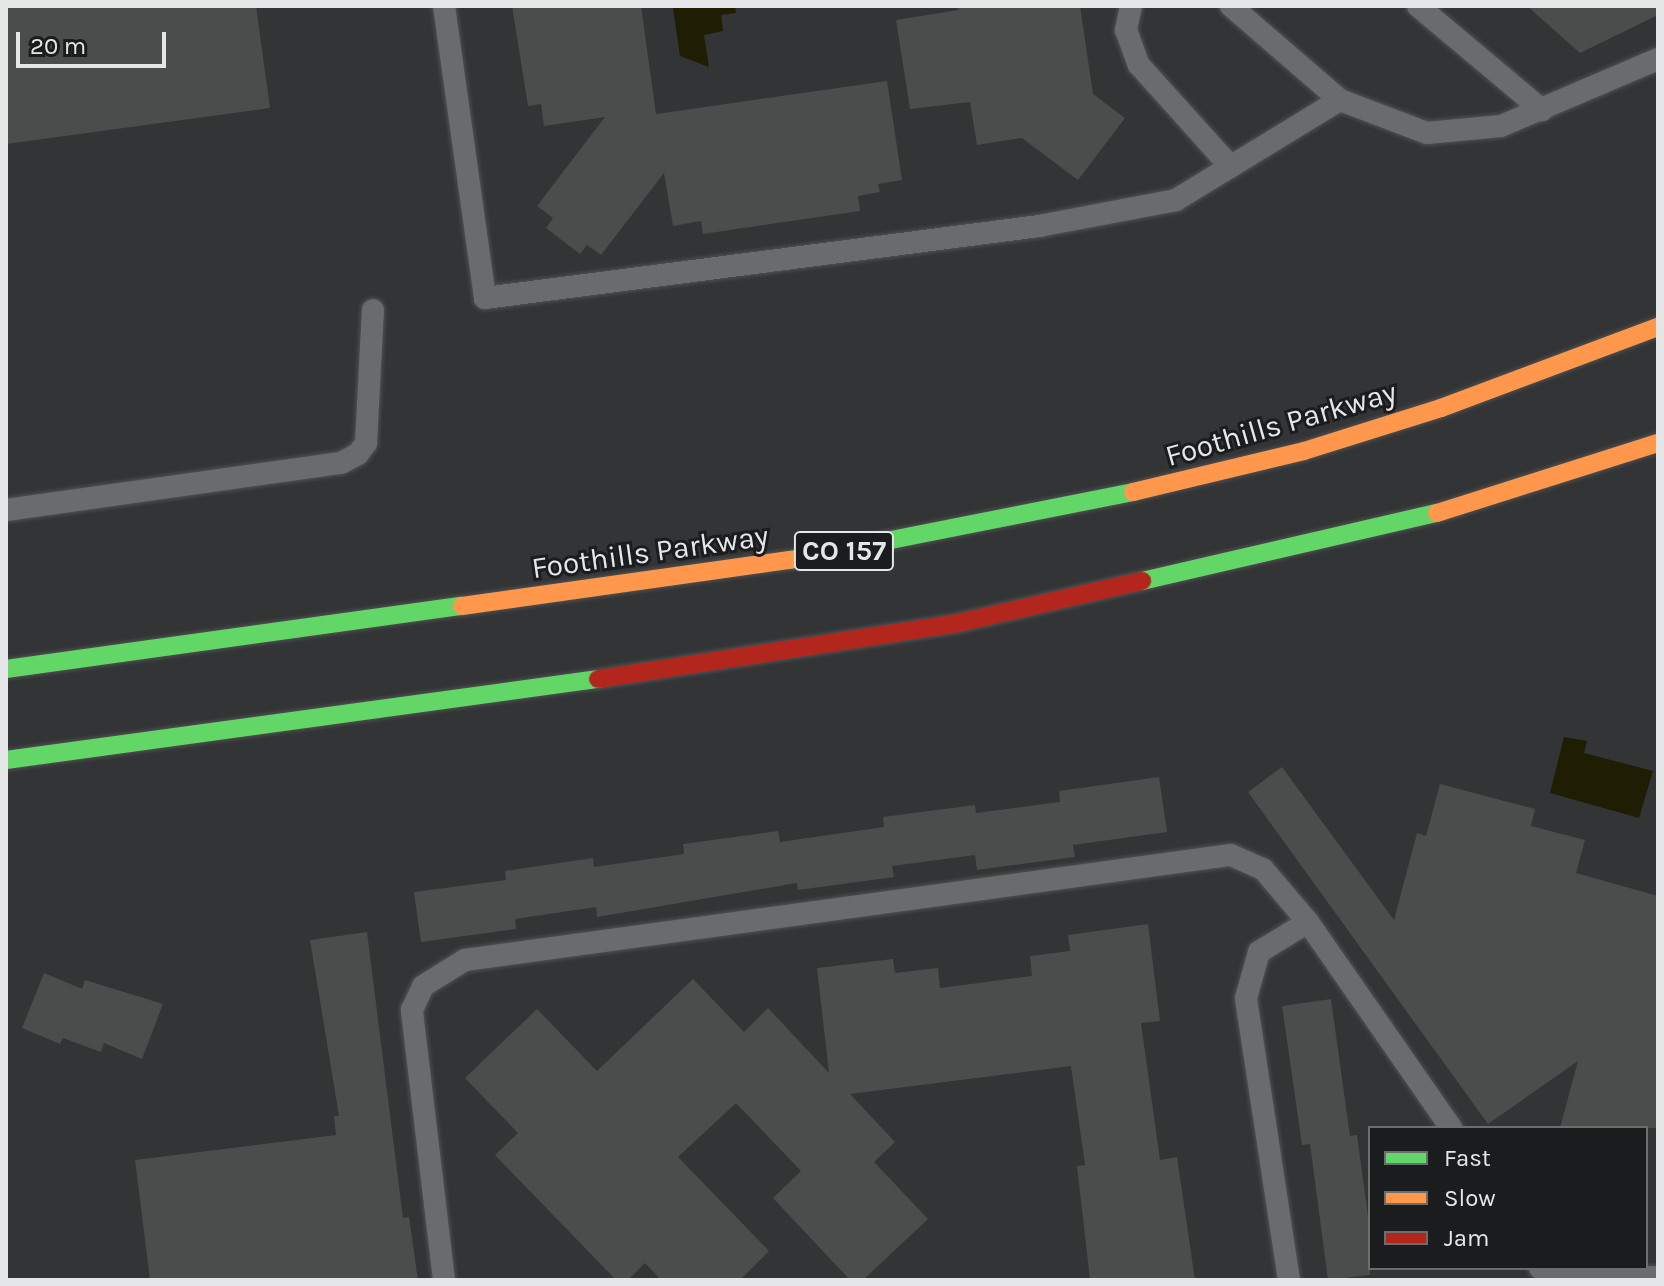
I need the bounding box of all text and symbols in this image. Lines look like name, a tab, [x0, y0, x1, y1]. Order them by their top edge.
scale bar	[20, 16, 170, 66]
text: 20 m	[30, 32, 86, 60]
street label: Foothills Parkway	[1161, 374, 1401, 474]
street label: Foothills Parkway	[529, 518, 771, 586]
road number: CO 157	[792, 527, 896, 575]
legend	[1368, 1126, 1648, 1270]
text: Fast	[1444, 1144, 1491, 1172]
text: Slow	[1444, 1184, 1496, 1212]
text: Jam	[1444, 1224, 1489, 1252]

